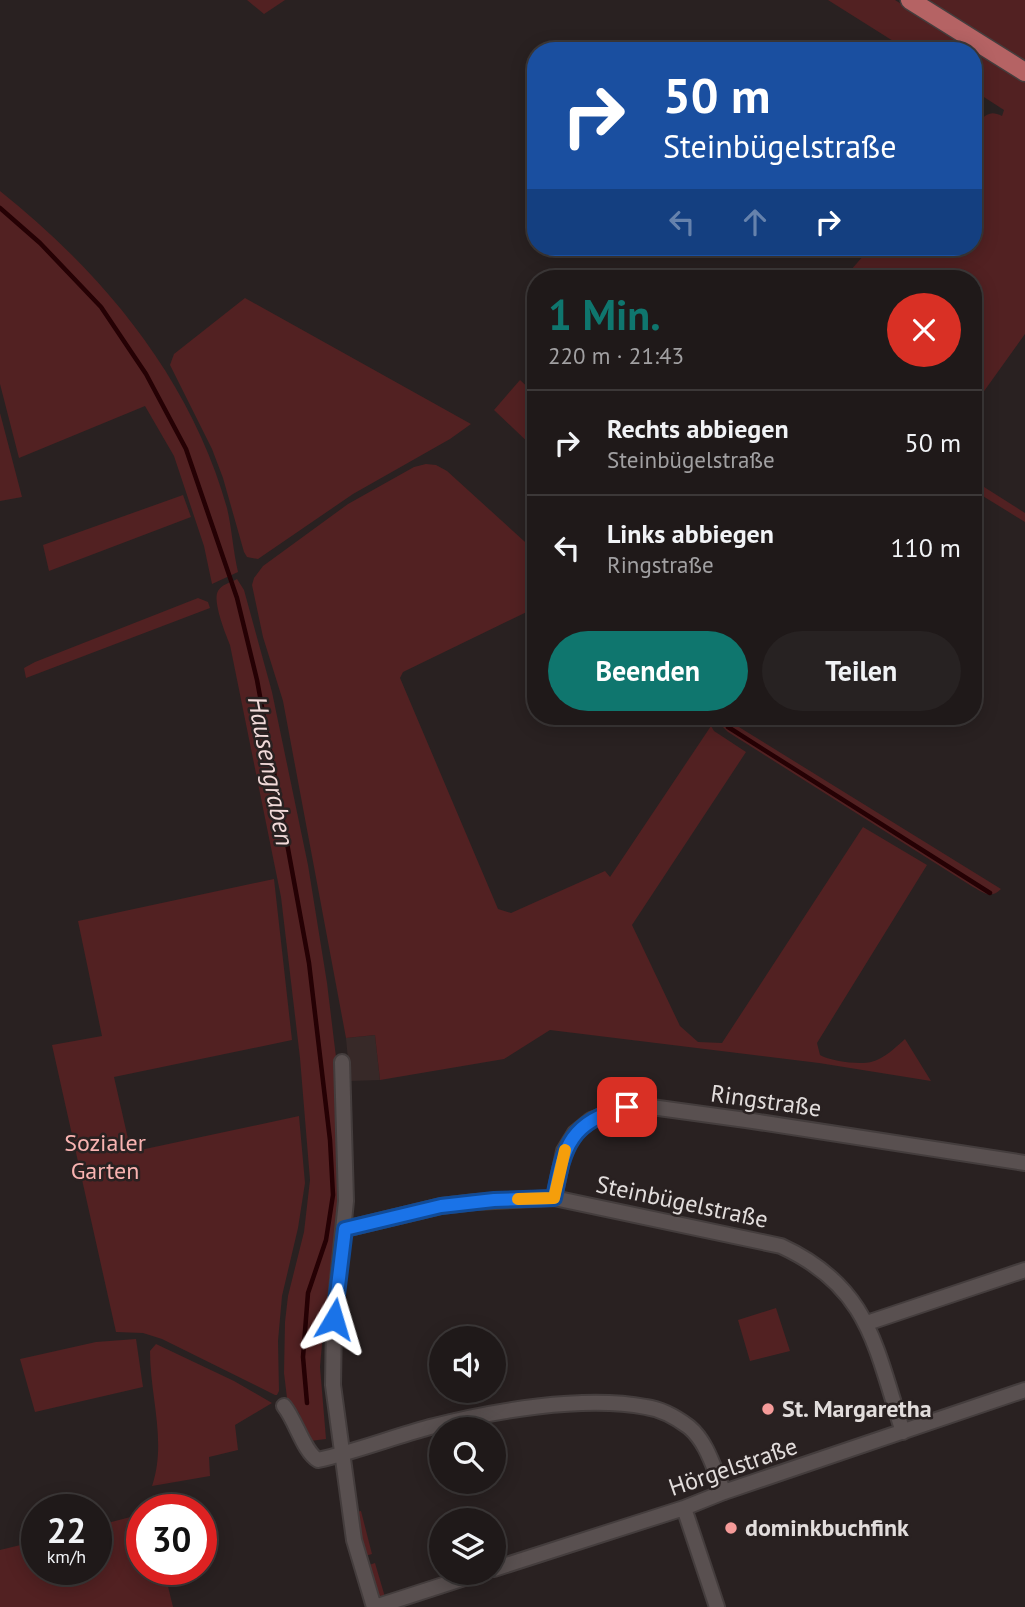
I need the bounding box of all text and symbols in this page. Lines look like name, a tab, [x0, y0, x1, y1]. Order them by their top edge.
text: 50 m	[663, 63, 770, 127]
icon: right	[548, 70, 639, 161]
text: Steinbügelstraße	[663, 125, 896, 167]
icon: left	[663, 203, 701, 241]
icon: ahead	[736, 203, 774, 241]
icon: right	[809, 203, 847, 241]
text: 1 Min.	[548, 287, 661, 342]
button: close	[887, 293, 961, 367]
text: 220 m · 21:43	[548, 341, 684, 370]
text: Rechts abbiegen	[607, 412, 789, 445]
icon: right	[548, 424, 586, 462]
text: 50 m	[905, 426, 961, 459]
text: Steinbügelstraße	[607, 445, 775, 474]
text: Links abbiegen	[607, 517, 774, 550]
icon: left	[548, 529, 586, 567]
text: 110 m	[890, 531, 961, 564]
text: Ringstraße	[607, 550, 714, 579]
button: Beenden	[548, 631, 748, 711]
button: Teilen	[762, 631, 961, 711]
water label: Hausengraben	[241, 693, 302, 849]
pin	[597, 1077, 657, 1137]
street label: Ringstraße	[709, 1077, 823, 1124]
icon: arrive	[608, 1088, 646, 1126]
park label: Sozialer Garten	[64, 1127, 146, 1186]
street label: Steinbügelstraße	[593, 1168, 771, 1235]
position arrow	[297, 1282, 371, 1356]
map controls	[429, 1326, 506, 1585]
button: sound	[429, 1326, 506, 1403]
place label: St. Margaretha	[782, 1393, 932, 1424]
marker: St. Margaretha	[760, 1401, 776, 1417]
button: search	[429, 1417, 506, 1494]
street label: Hörgelstraße	[664, 1430, 801, 1503]
speed limit sign: 30	[126, 1494, 217, 1585]
text: 22	[47, 1507, 86, 1553]
button: layers	[429, 1508, 506, 1585]
place label: dominkbuchfink	[745, 1512, 909, 1543]
marker: dominkbuchfink	[723, 1520, 739, 1536]
text: km/h	[47, 1545, 86, 1568]

